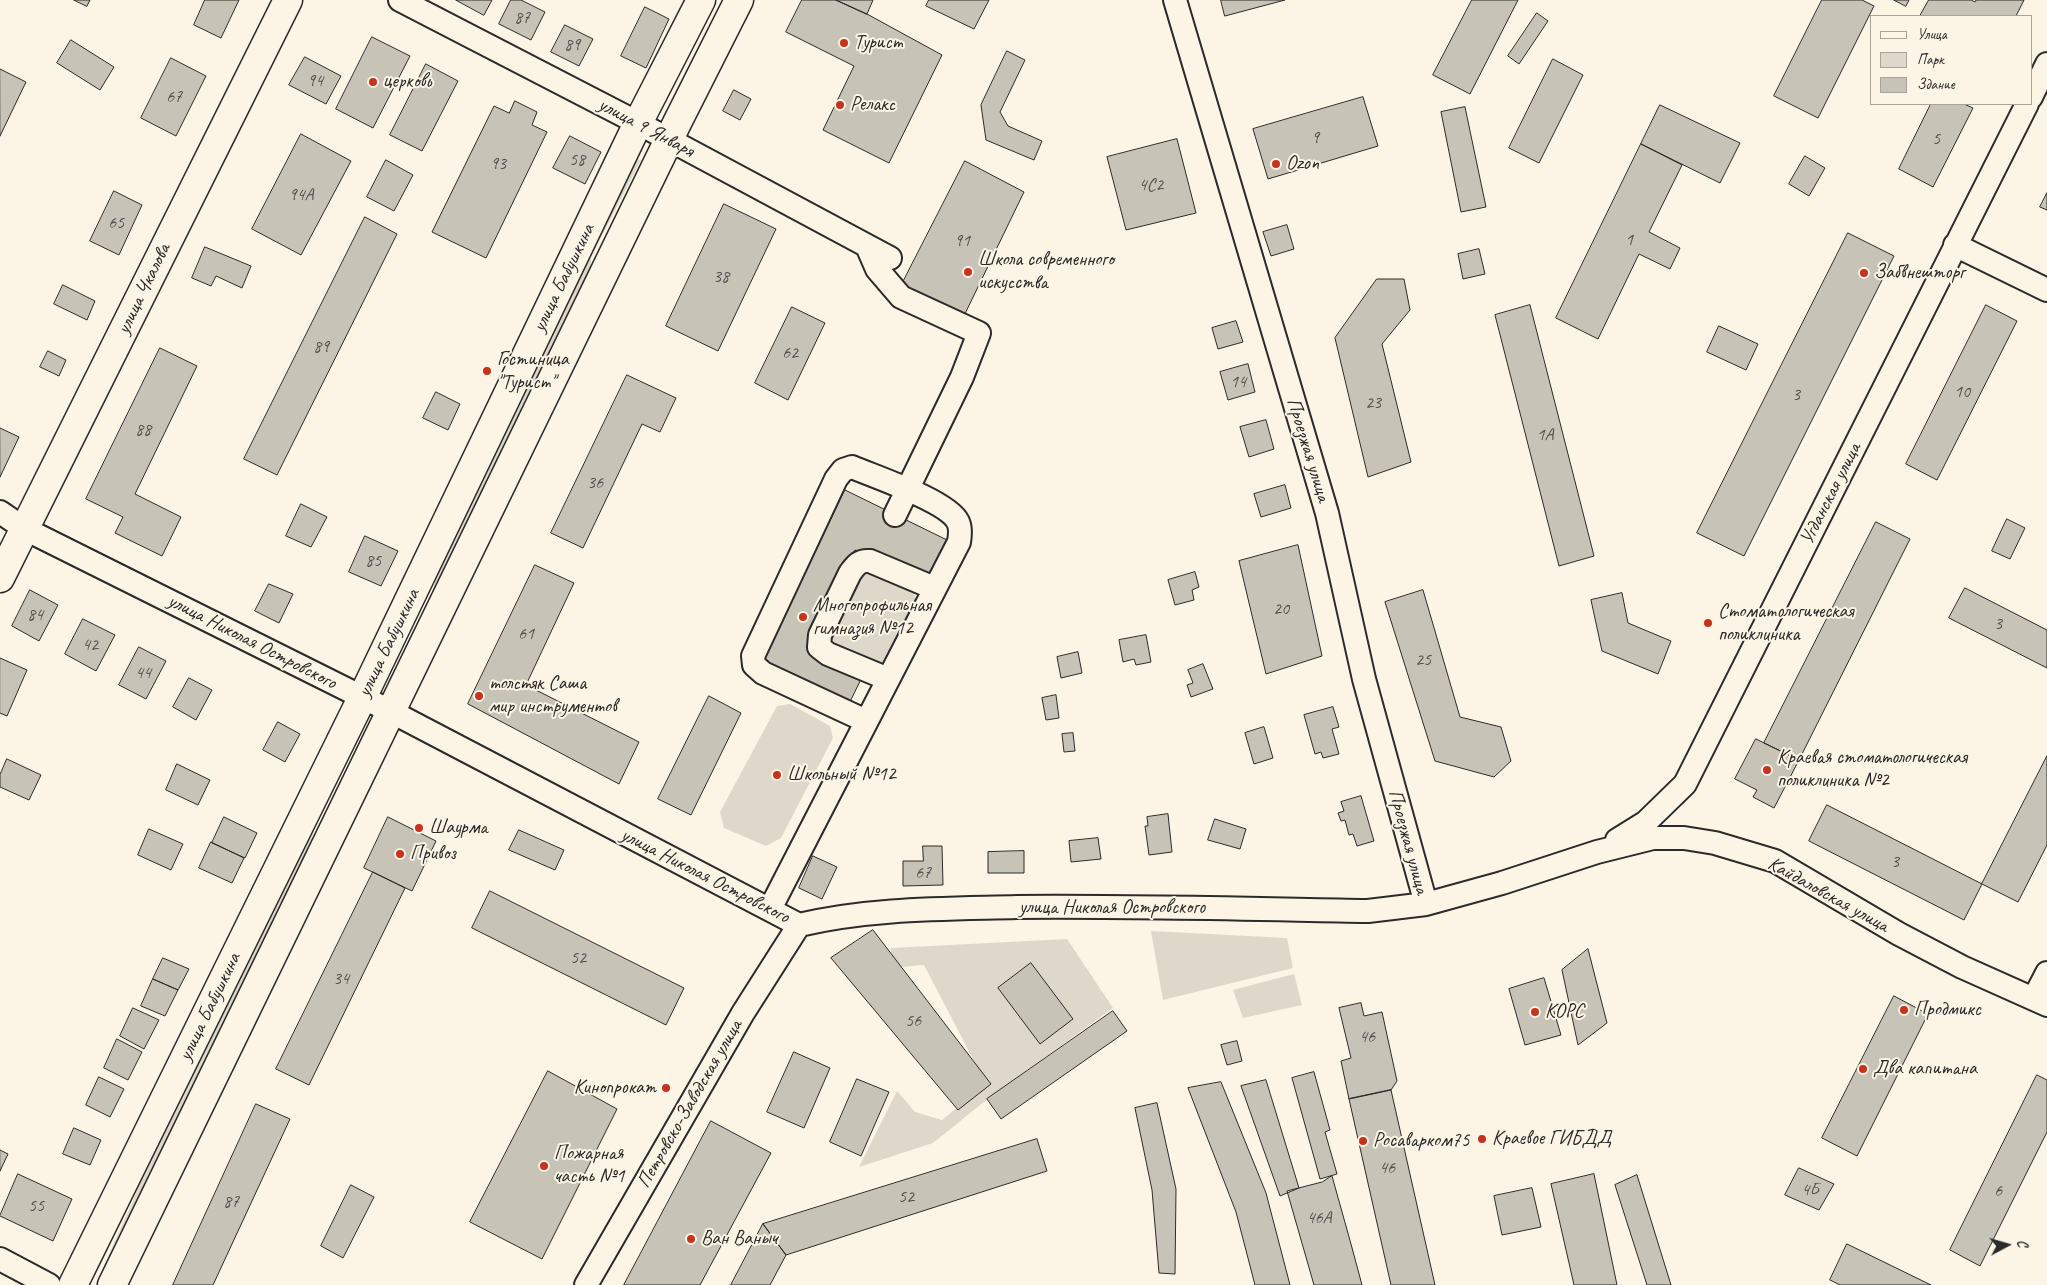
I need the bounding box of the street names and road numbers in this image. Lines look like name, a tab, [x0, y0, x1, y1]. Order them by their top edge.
street label: улица 9 Января	[594, 93, 698, 163]
street label: улица Бабушкина	[528, 220, 600, 336]
street label: улица Чкалова	[112, 240, 176, 338]
street label: Проезжая улица	[1281, 395, 1335, 505]
street label: Угданская улица	[1795, 439, 1867, 549]
street label: улица Бабушкина	[353, 585, 425, 701]
street label: улица Николая Островского	[164, 589, 340, 695]
street label: Проезжая улица	[1383, 787, 1433, 897]
street label: улица Николая Островского	[617, 823, 793, 929]
street label: Кайдаловская улица	[1763, 852, 1893, 938]
street label: улица Николая Островского	[1019, 896, 1205, 920]
street label: улица Бабушкина	[174, 949, 246, 1065]
street label: Петровско-Заводская улица	[632, 1016, 748, 1192]

